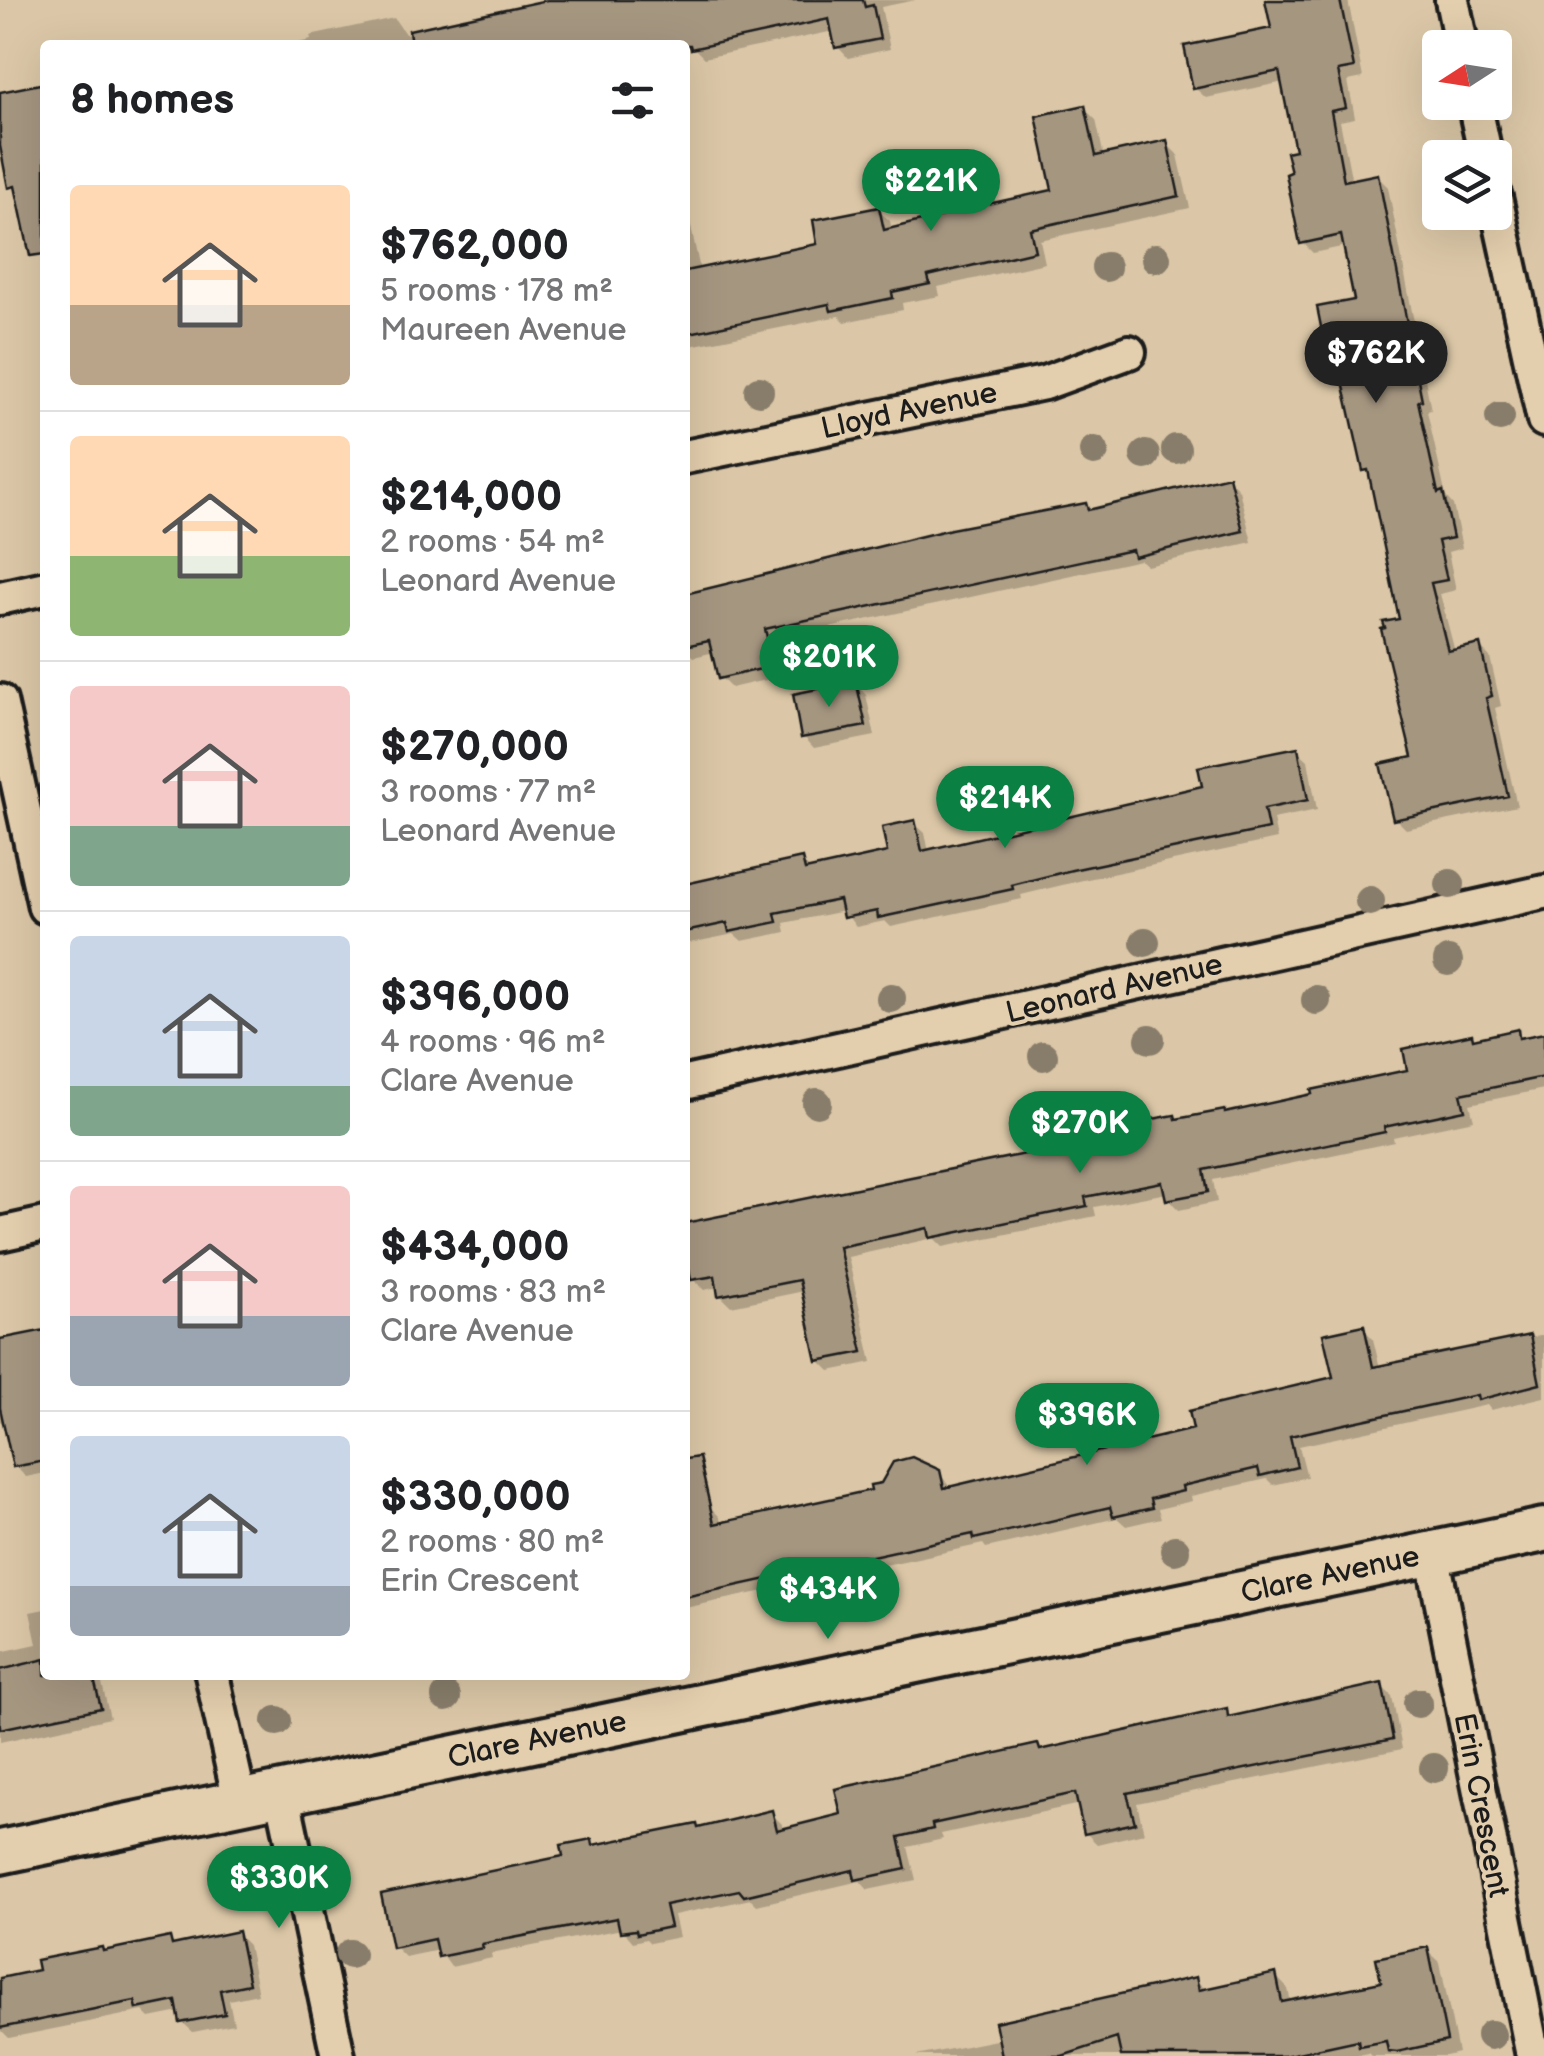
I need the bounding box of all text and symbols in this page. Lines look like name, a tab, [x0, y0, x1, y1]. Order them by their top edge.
north arrow	[1422, 30, 1512, 120]
map controls	[1422, 30, 1512, 230]
icon: filters	[605, 73, 660, 128]
text: 8 homes	[70, 75, 234, 126]
button: layers	[1422, 140, 1512, 230]
pin: $221K	[861, 149, 1001, 234]
text: $221K	[884, 162, 978, 201]
text: $762,000	[380, 221, 569, 272]
icon: home	[150, 225, 270, 345]
text: 5 rooms · 178 m²	[380, 272, 613, 311]
text: Maureen Avenue	[380, 311, 627, 350]
pin: $762K	[1306, 321, 1446, 406]
text: $762K	[1327, 334, 1425, 373]
street label: Lloyd Avenue	[818, 375, 1001, 447]
text: $214,000	[380, 472, 562, 523]
icon: home	[150, 476, 270, 596]
text: 2 rooms · 54 m²	[380, 523, 605, 562]
text: Leonard Avenue	[380, 562, 616, 601]
pin: $201K	[759, 625, 899, 710]
text: $201K	[782, 638, 876, 677]
text: $270,000	[380, 722, 569, 773]
icon: home	[150, 726, 270, 846]
pin: $214K	[935, 766, 1075, 851]
text: 3 rooms · 77 m²	[380, 773, 596, 812]
text: $214K	[958, 779, 1052, 818]
text: Leonard Avenue	[380, 812, 616, 851]
street label: Leonard Avenue	[1002, 947, 1226, 1031]
text: $396,000	[380, 972, 570, 1023]
icon: home	[150, 976, 270, 1096]
text: 4 rooms · 96 m²	[380, 1023, 606, 1062]
text: Clare Avenue	[380, 1062, 574, 1101]
pin: $270K	[1010, 1091, 1150, 1176]
text: $270K	[1031, 1104, 1129, 1143]
text: $434,000	[380, 1222, 570, 1273]
icon: home	[150, 1226, 270, 1346]
text: 3 rooms · 83 m²	[380, 1273, 606, 1312]
text: Clare Avenue	[380, 1312, 574, 1351]
pin: $396K	[1017, 1383, 1157, 1468]
text: $396K	[1037, 1396, 1137, 1435]
text: $330,000	[380, 1472, 571, 1523]
icon: home	[150, 1476, 270, 1596]
text: 2 rooms · 80 m²	[380, 1523, 604, 1562]
street label: Clare Avenue	[1238, 1538, 1423, 1611]
pin: $434K	[758, 1557, 898, 1642]
text: Erin Crescent	[380, 1562, 579, 1601]
text: $434K	[778, 1570, 878, 1609]
street label: Clare Avenue	[445, 1703, 630, 1776]
street label: Erin Crescent	[1446, 1710, 1517, 1900]
pin: $330K	[209, 1846, 349, 1931]
text: $330K	[229, 1859, 329, 1898]

